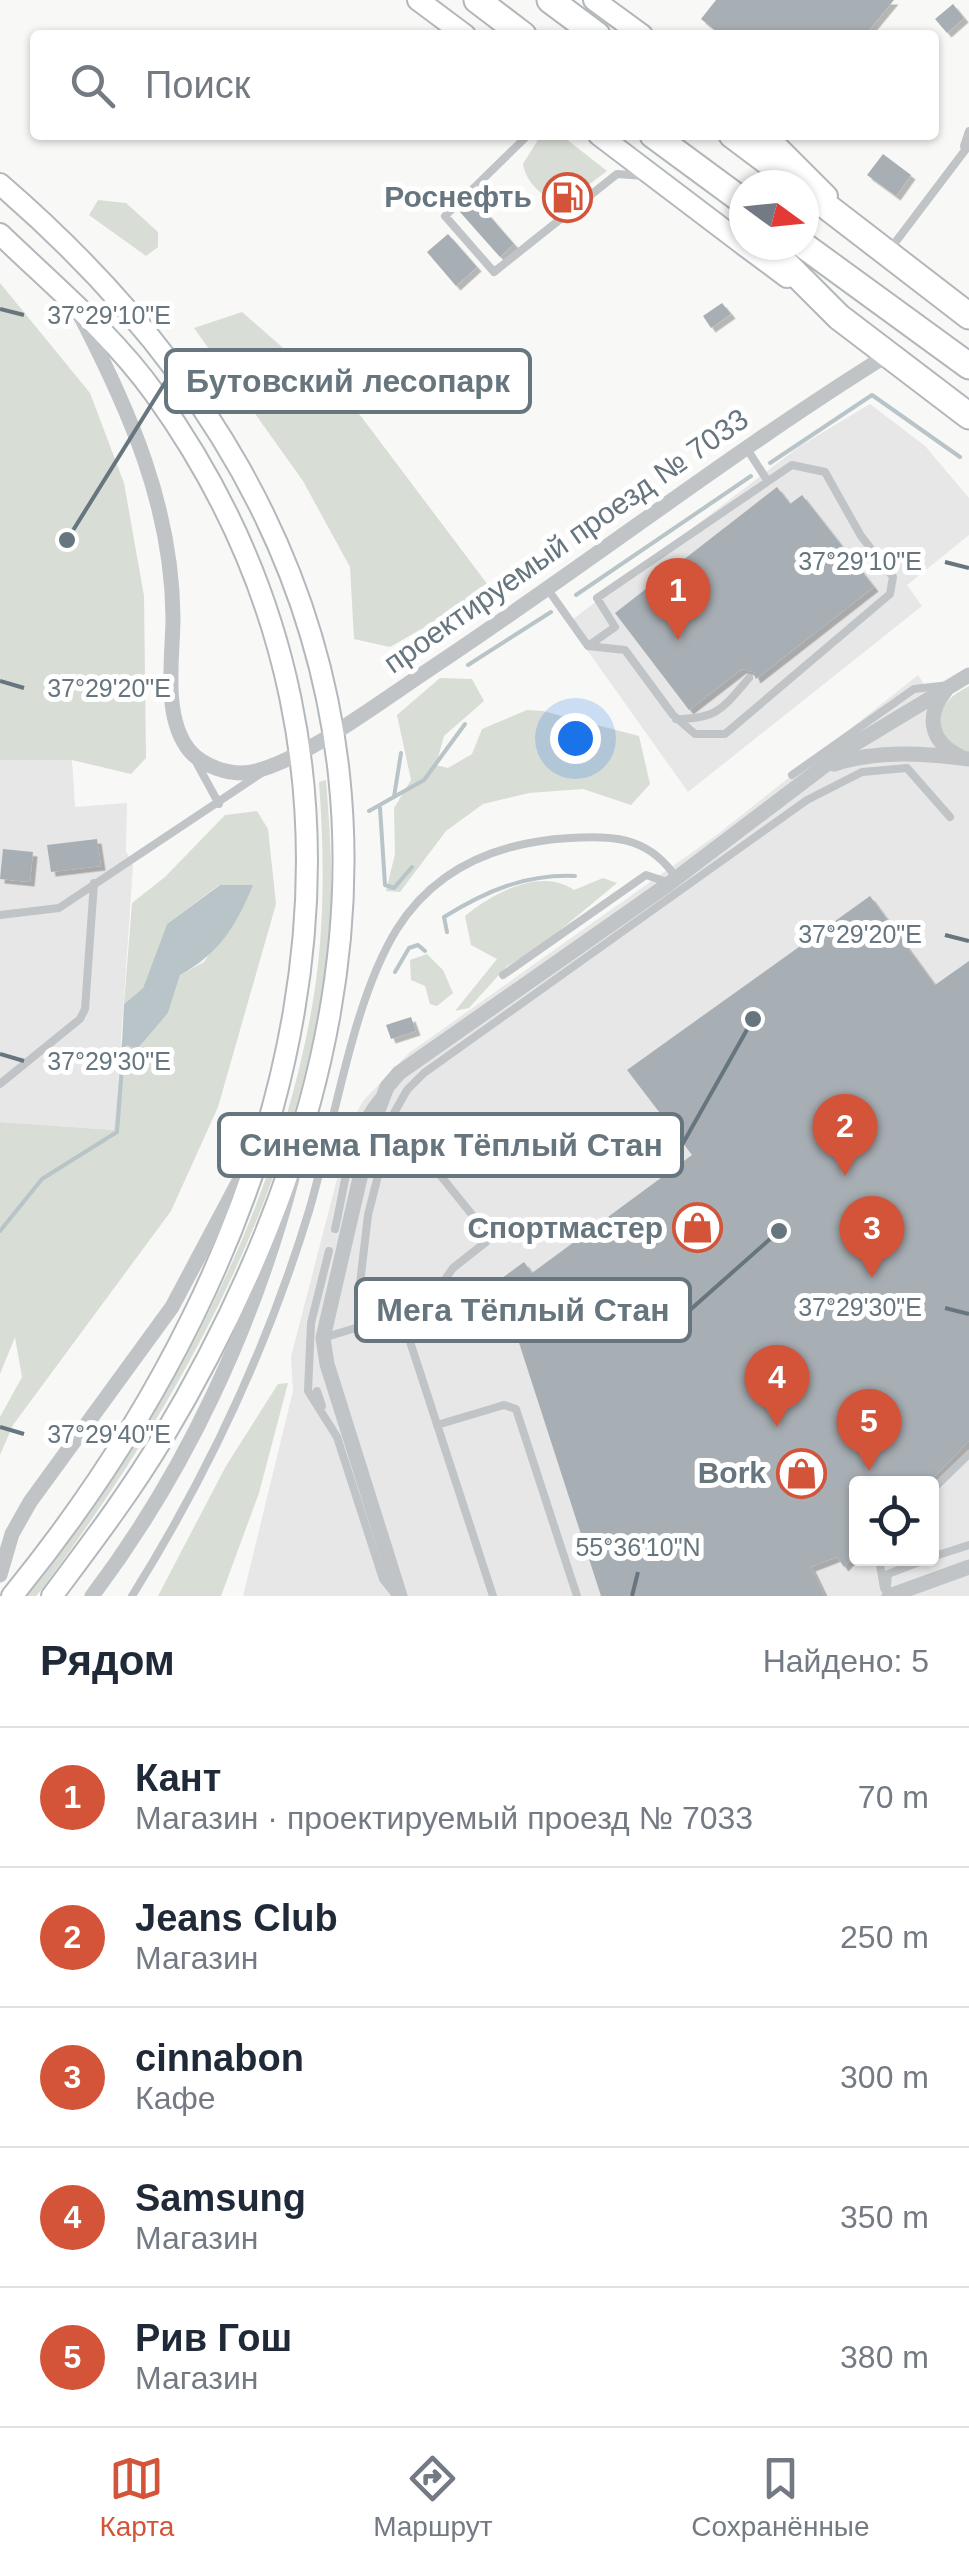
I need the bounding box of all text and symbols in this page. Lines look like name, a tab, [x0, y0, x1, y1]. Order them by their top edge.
search box	[30, 30, 939, 140]
icon: search	[65, 58, 120, 113]
text: Поиск	[145, 64, 250, 106]
north arrow	[729, 170, 819, 260]
fuel station icon: Роснефть	[541, 171, 593, 223]
place label: Роснефть	[384, 180, 532, 213]
text: 37°29'10"E	[47, 301, 171, 329]
callout: Бутовский лесопарк	[166, 350, 530, 412]
text: Бутовский лесопарк	[186, 363, 511, 399]
street label: проектируемый проезд № 7033	[377, 402, 754, 679]
text: 37°29'10"E	[798, 547, 922, 575]
pin: 1	[646, 558, 710, 640]
text: 37°29'20"E	[47, 674, 171, 702]
your location	[550, 713, 601, 764]
text: 37°29'20"E	[798, 920, 922, 948]
text: 37°29'30"E	[47, 1047, 171, 1075]
pin: 2	[812, 1094, 878, 1176]
callout: Синема Парк Тёплый Стан	[219, 1114, 682, 1176]
text: Синема Парк Тёплый Стан	[239, 1127, 663, 1163]
pin: 3	[840, 1196, 904, 1278]
shop icon: Спортмастер	[672, 1202, 724, 1254]
place label: Спортмастер	[467, 1211, 663, 1244]
callout: Мега Тёплый Cтан	[356, 1279, 690, 1341]
text: Мега Тёплый Cтан	[376, 1292, 670, 1328]
text: 37°29'30"E	[798, 1293, 922, 1321]
pin: 4	[744, 1344, 810, 1427]
pin: 5	[836, 1388, 902, 1471]
text: 37°29'40"E	[47, 1420, 171, 1448]
shop icon: Bork	[775, 1447, 827, 1499]
place label: Bork	[698, 1456, 766, 1489]
map controls	[849, 1476, 939, 1566]
button: locate	[849, 1476, 939, 1566]
text: 55°36'10"N	[575, 1533, 701, 1561]
text: Рядом	[40, 1637, 175, 1684]
text: Найдено: 5	[763, 1643, 929, 1679]
text: Кант	[135, 1757, 221, 1799]
text: 1	[64, 1779, 81, 1815]
text: 70 m	[858, 1779, 929, 1815]
text: Магазин · проектируемый проезд № 7033	[135, 1800, 753, 1836]
text: Jeans Club	[135, 1897, 338, 1939]
text: 2	[64, 1919, 81, 1955]
text: 250 m	[840, 1919, 929, 1955]
text: Магазин	[135, 1940, 258, 1976]
text: cinnabon	[135, 2037, 304, 2079]
text: 3	[64, 2059, 81, 2095]
text: 300 m	[840, 2059, 929, 2095]
text: Кафе	[135, 2080, 216, 2116]
text: Samsung	[135, 2177, 306, 2219]
text: 4	[64, 2199, 81, 2235]
text: 350 m	[840, 2199, 929, 2235]
text: Магазин	[135, 2220, 258, 2256]
text: Рив Гош	[135, 2317, 292, 2359]
text: 5	[64, 2339, 81, 2375]
text: 380 m	[840, 2339, 929, 2375]
text: Магазин	[135, 2360, 258, 2396]
tab: Карта	[99, 2451, 174, 2543]
tab: Маршрут	[373, 2451, 492, 2543]
tab: Сохранённые	[691, 2451, 870, 2543]

